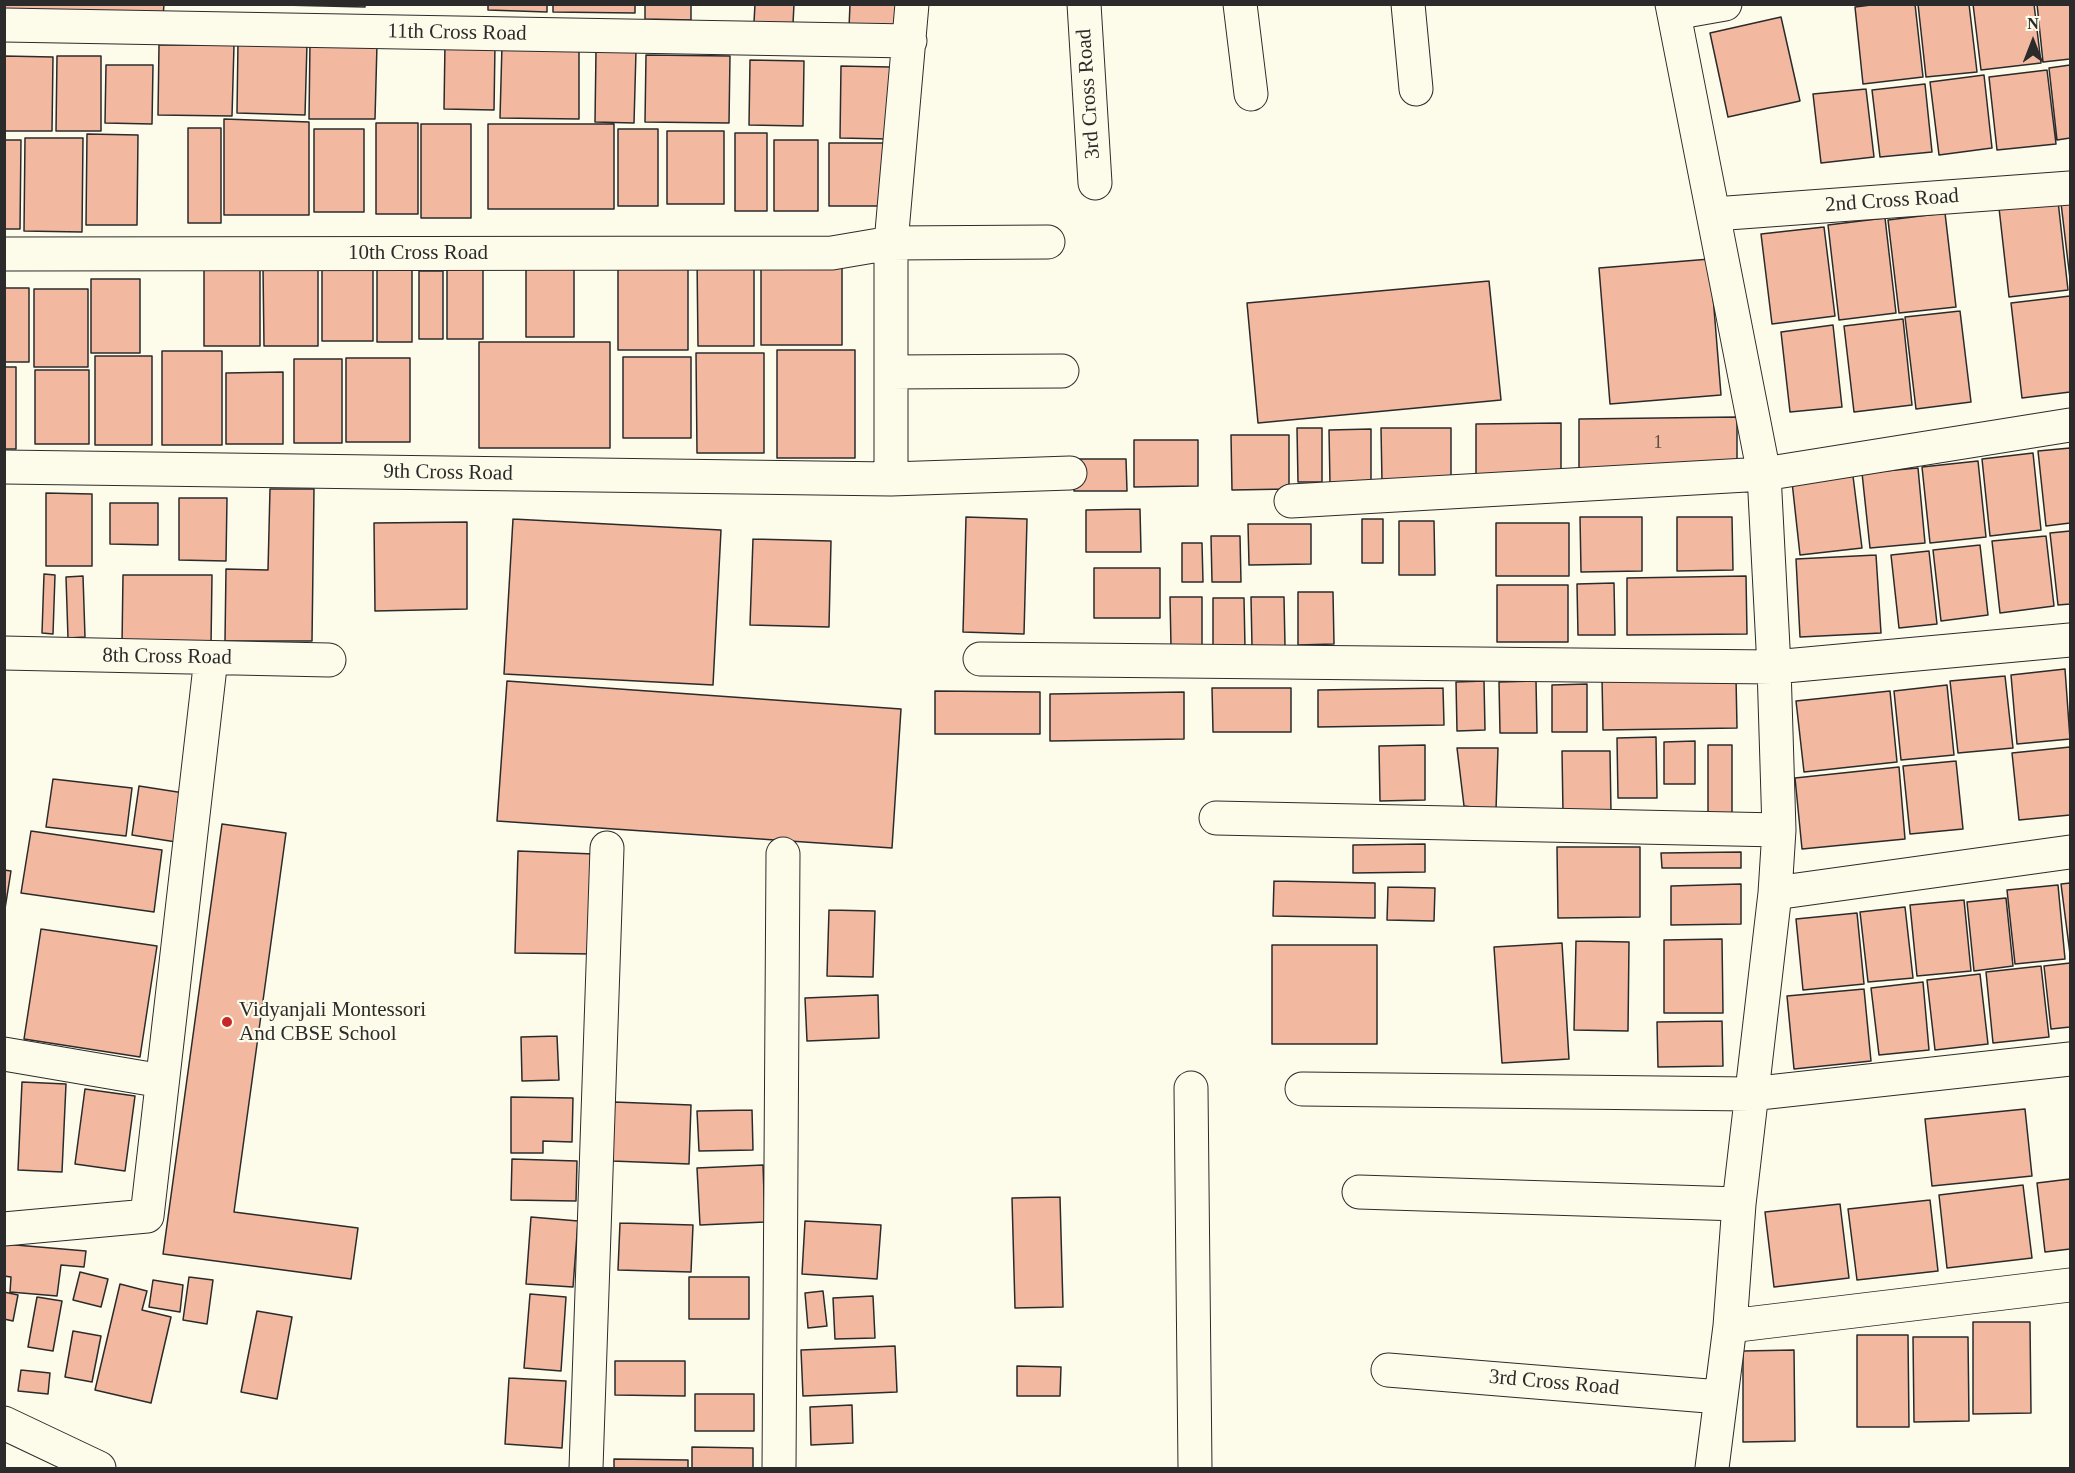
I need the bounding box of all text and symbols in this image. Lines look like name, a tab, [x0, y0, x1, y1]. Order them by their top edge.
north arrow	[2003, 12, 2063, 72]
text: N	[2027, 15, 2039, 32]
street label: 11th Cross Road	[387, 19, 527, 47]
street label: 3rd Cross Road	[1072, 28, 1106, 160]
street label: 2nd Cross Road	[1824, 184, 1960, 218]
street label: 10th Cross Road	[348, 240, 488, 266]
house number: 1	[1654, 432, 1662, 454]
street label: 9th Cross Road	[383, 459, 513, 487]
street label: 8th Cross Road	[102, 643, 232, 671]
place label: Vidyanjali Montessori And CBSE School	[239, 997, 426, 1047]
marker: Vidyanjali Montessori And CBSE School	[220, 1015, 234, 1029]
street label: 3rd Cross Road	[1488, 1365, 1620, 1401]

